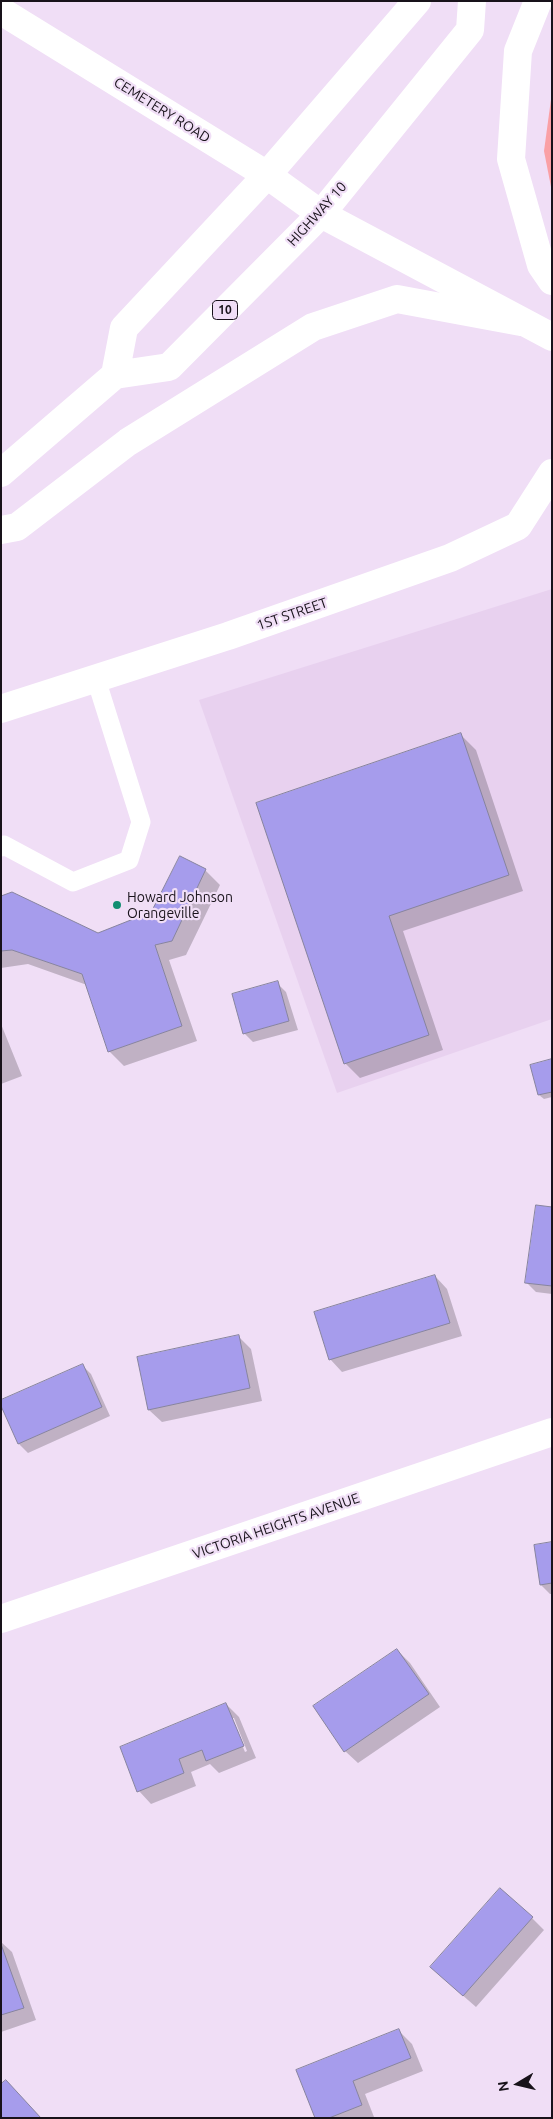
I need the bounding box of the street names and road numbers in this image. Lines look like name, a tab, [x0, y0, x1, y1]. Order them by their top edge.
street label: CEMETERY ROAD	[111, 74, 213, 146]
street label: HIGHWAY 10	[284, 179, 350, 249]
road number: 10	[212, 300, 238, 320]
street label: 1ST STREET	[255, 594, 329, 634]
street label: VICTORIA HEIGHTS AVENUE	[190, 1490, 362, 1562]

